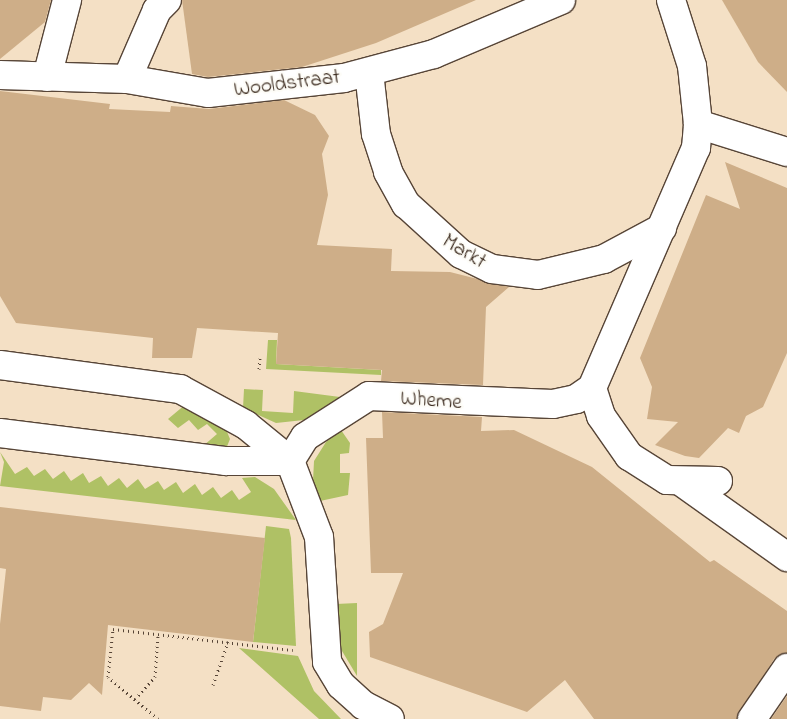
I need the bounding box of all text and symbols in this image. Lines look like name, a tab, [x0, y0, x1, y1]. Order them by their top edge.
street label: Wooldstraat	[232, 65, 342, 103]
street label: Markt	[437, 229, 491, 275]
street label: Wheme	[400, 386, 462, 416]

